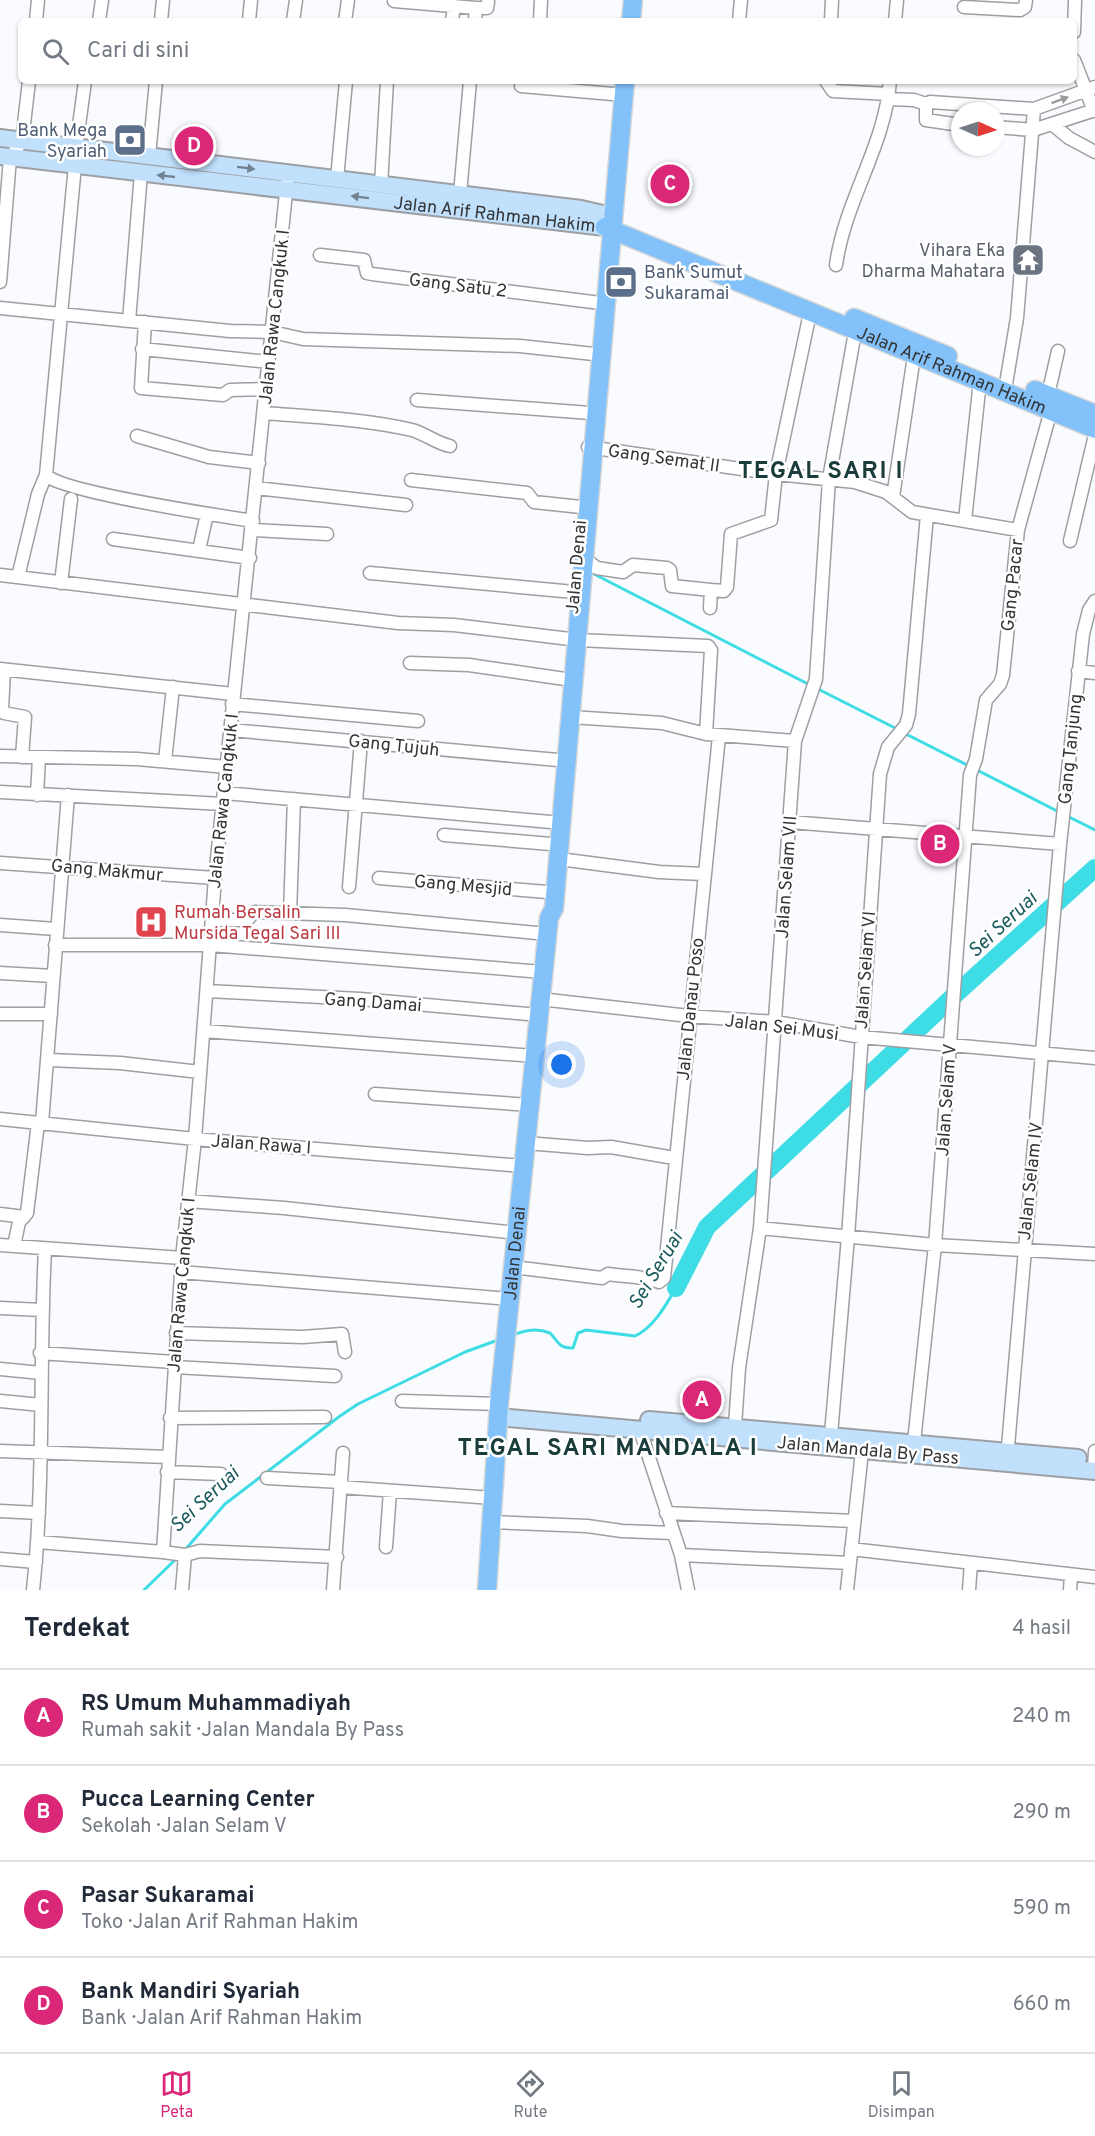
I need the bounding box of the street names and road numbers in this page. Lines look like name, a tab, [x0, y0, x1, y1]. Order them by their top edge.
street label: Jalan Arif Rahman Hakim	[392, 192, 597, 239]
street label: Jalan Rawa Cangkuk I	[255, 229, 296, 406]
street label: Gang Satu 2	[407, 269, 508, 304]
street label: Jalan Arif Rahman Hakim	[853, 322, 1049, 421]
street label: Gang Semat II	[606, 440, 721, 479]
street label: Jalan Denai	[562, 519, 593, 615]
street label: Gang Pacar	[997, 538, 1030, 633]
street label: Gang Tanjung	[1054, 693, 1089, 806]
street label: Jalan Rawa Cangkuk I	[204, 713, 245, 890]
street label: Gang Tujuh	[347, 730, 441, 763]
street label: Jalan Selam VII	[772, 815, 803, 939]
street label: Gang Makmur	[50, 855, 164, 888]
street label: Gang Mesjid	[413, 871, 513, 902]
street label: Jalan Selam VI	[851, 910, 882, 1030]
street label: Jalan Danau Poso	[673, 937, 710, 1082]
street label: Gang Damai	[323, 989, 423, 1018]
street label: Jalan Sei Musi	[724, 1010, 840, 1047]
street label: Jalan Selam V	[932, 1043, 963, 1157]
street label: Jalan Selam IV	[1014, 1121, 1049, 1241]
street label: Jalan Rawa I	[210, 1131, 312, 1160]
street label: Jalan Rawa Cangkuk I	[163, 1197, 202, 1374]
street label: Jalan Denai	[500, 1205, 532, 1301]
street label: Jalan Mandala By Pass	[776, 1432, 960, 1471]

